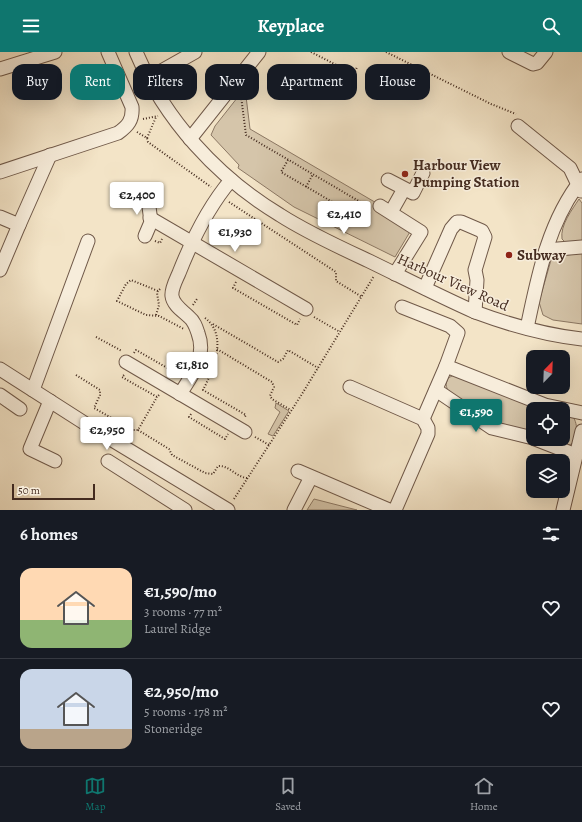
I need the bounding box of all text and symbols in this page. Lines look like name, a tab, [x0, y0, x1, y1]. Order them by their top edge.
text: Keyplace	[258, 14, 324, 38]
icon: menu	[20, 15, 42, 37]
icon: search	[540, 15, 562, 37]
chip: Buy	[12, 64, 62, 100]
chip: Rent	[70, 64, 125, 100]
chip: Filters	[133, 64, 197, 100]
chip: New	[205, 64, 259, 100]
chip: Apartment	[267, 64, 357, 100]
chip: House	[365, 64, 430, 100]
place label: Harbour View Pumping Station	[413, 155, 520, 192]
marker: Harbour View Pumping Station	[400, 169, 410, 179]
pin: €2,400	[104, 182, 170, 216]
text: €2,400	[119, 186, 155, 203]
pin: €2,410	[311, 201, 377, 235]
text: €2,410	[327, 205, 361, 222]
pin: €1,930	[202, 219, 268, 253]
text: €1,930	[218, 223, 252, 240]
place label: Subway	[517, 245, 567, 265]
street label: Harbour View Road	[394, 248, 513, 316]
marker: Subway	[504, 250, 514, 260]
north arrow	[526, 350, 570, 394]
map controls	[526, 350, 570, 498]
pin: €1,810	[159, 352, 225, 386]
text: €1,810	[175, 356, 209, 373]
pin: €1,590	[443, 399, 509, 433]
button: locate	[526, 402, 570, 446]
text: €1,590	[459, 403, 493, 420]
pin: €2,950	[74, 417, 140, 451]
text: €2,950	[89, 421, 125, 438]
button: layers	[526, 454, 570, 498]
scale bar	[12, 482, 95, 501]
text: 50 m	[18, 483, 40, 498]
text: 6 homes	[20, 523, 78, 546]
icon: filters	[540, 523, 562, 545]
text: €1,590/mo	[144, 580, 217, 603]
icon: home	[52, 584, 100, 632]
icon: heart	[540, 597, 562, 619]
text: 3 rooms · 77 m²	[144, 603, 222, 620]
text: Laurel Ridge	[144, 620, 211, 637]
text: €2,950/mo	[144, 680, 219, 703]
icon: home	[52, 685, 100, 733]
icon: heart	[540, 698, 562, 720]
text: 5 rooms · 178 m²	[144, 703, 228, 720]
text: Stoneridge	[144, 720, 203, 737]
tab: Map	[84, 775, 106, 814]
tab: Saved	[275, 775, 301, 814]
tab: Home	[470, 775, 498, 814]

